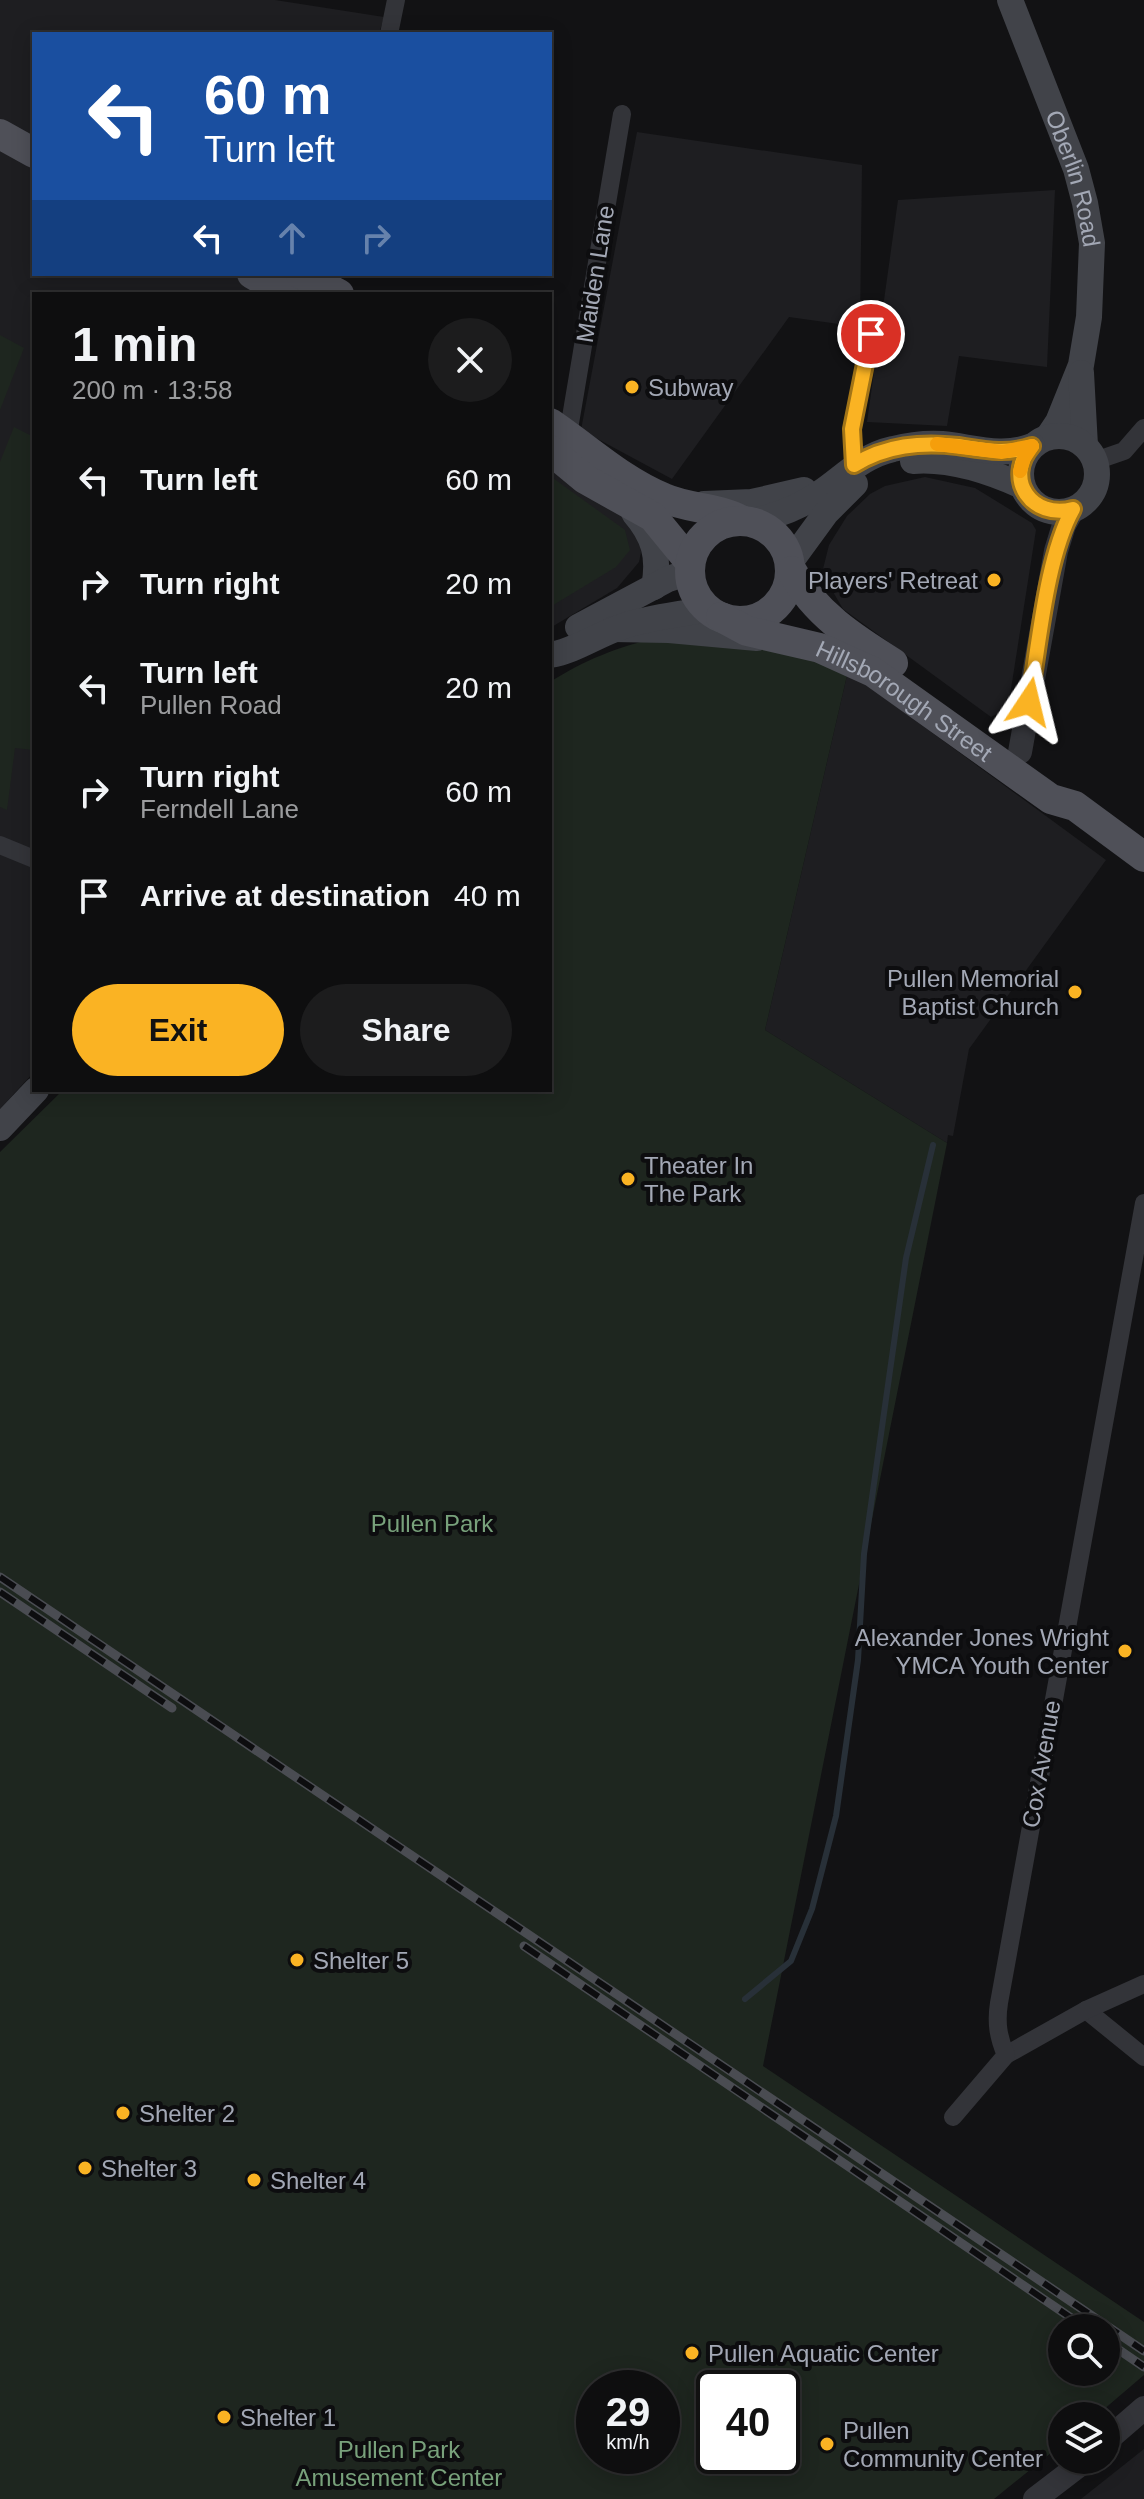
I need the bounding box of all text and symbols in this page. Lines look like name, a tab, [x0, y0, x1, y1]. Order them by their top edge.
text: 60 m	[204, 63, 332, 126]
icon: left	[72, 64, 176, 168]
street label: Oberlin Road	[1041, 106, 1106, 249]
text: Turn left	[204, 129, 335, 170]
street label: Maiden Lane	[571, 203, 619, 345]
icon: left	[186, 216, 230, 260]
icon: ahead	[270, 216, 314, 260]
icon: right	[354, 216, 398, 260]
pin	[837, 300, 905, 368]
icon: arrive	[849, 312, 893, 356]
text: 1 min	[72, 318, 197, 371]
button: close	[428, 318, 512, 402]
place label: Subway	[648, 374, 733, 401]
text: 200 m · 13:58	[72, 375, 232, 405]
marker: Subway	[623, 378, 641, 396]
icon: left	[72, 458, 116, 502]
text: Turn left	[140, 463, 258, 496]
text: 60 m	[445, 463, 512, 496]
icon: right	[72, 562, 116, 606]
text: Turn right	[140, 567, 279, 600]
text: 20 m	[445, 567, 512, 600]
place label: Players' Retreat	[808, 567, 978, 594]
marker: Players' Retreat	[985, 571, 1003, 589]
street label: Hillsborough Street	[812, 635, 998, 767]
text: Turn left	[140, 656, 258, 689]
position arrow	[987, 660, 1071, 744]
icon: left	[72, 666, 116, 710]
text: 20 m	[445, 671, 512, 704]
text: Pullen Road	[140, 690, 282, 720]
text: Turn right	[140, 760, 279, 793]
icon: right	[72, 770, 116, 814]
text: 60 m	[445, 775, 512, 808]
text: Ferndell Lane	[140, 794, 299, 824]
icon: arrive	[72, 874, 116, 918]
text: Arrive at destination	[140, 879, 430, 912]
text: 40 m	[454, 879, 521, 912]
place label: Pullen Memorial Baptist Church	[887, 965, 1059, 1020]
marker: Pullen Memorial Baptist Church	[1066, 983, 1084, 1001]
button: Exit	[72, 984, 284, 1076]
button: Share	[300, 984, 512, 1076]
place label: Theater In The Park	[644, 1152, 753, 1207]
marker: Theater In The Park	[619, 1170, 637, 1188]
park label: Pullen Park	[371, 1510, 494, 1537]
place label: Alexander Jones Wright YMCA Youth Center	[855, 1624, 1109, 1679]
marker: Alexander Jones Wright YMCA Youth Center	[1116, 1642, 1134, 1660]
street label: Cox Avenue	[1017, 1698, 1065, 1830]
place label: Shelter 5	[313, 1947, 409, 1974]
marker: Shelter 5	[288, 1951, 306, 1969]
place label: Shelter 2	[139, 2100, 235, 2127]
marker: Shelter 2	[114, 2104, 132, 2122]
place label: Shelter 3	[101, 2155, 197, 2182]
marker: Shelter 3	[76, 2159, 94, 2177]
place label: Shelter 4	[270, 2167, 366, 2194]
marker: Shelter 4	[245, 2171, 263, 2189]
map controls	[1048, 2314, 1120, 2474]
button: search	[1048, 2314, 1120, 2386]
place label: Pullen Aquatic Center	[708, 2340, 939, 2367]
marker: Pullen Aquatic Center	[683, 2344, 701, 2362]
speed limit sign: 40	[696, 2370, 800, 2474]
text: 29	[606, 2390, 650, 2434]
button: layers	[1048, 2402, 1120, 2474]
place label: Shelter 1	[240, 2404, 336, 2431]
marker: Shelter 1	[215, 2408, 233, 2426]
place label: Pullen Community Center	[843, 2417, 1043, 2472]
text: km/h	[606, 2431, 650, 2453]
marker: Pullen Community Center	[818, 2435, 836, 2453]
park label: Pullen Park Amusement Center	[296, 2436, 502, 2491]

